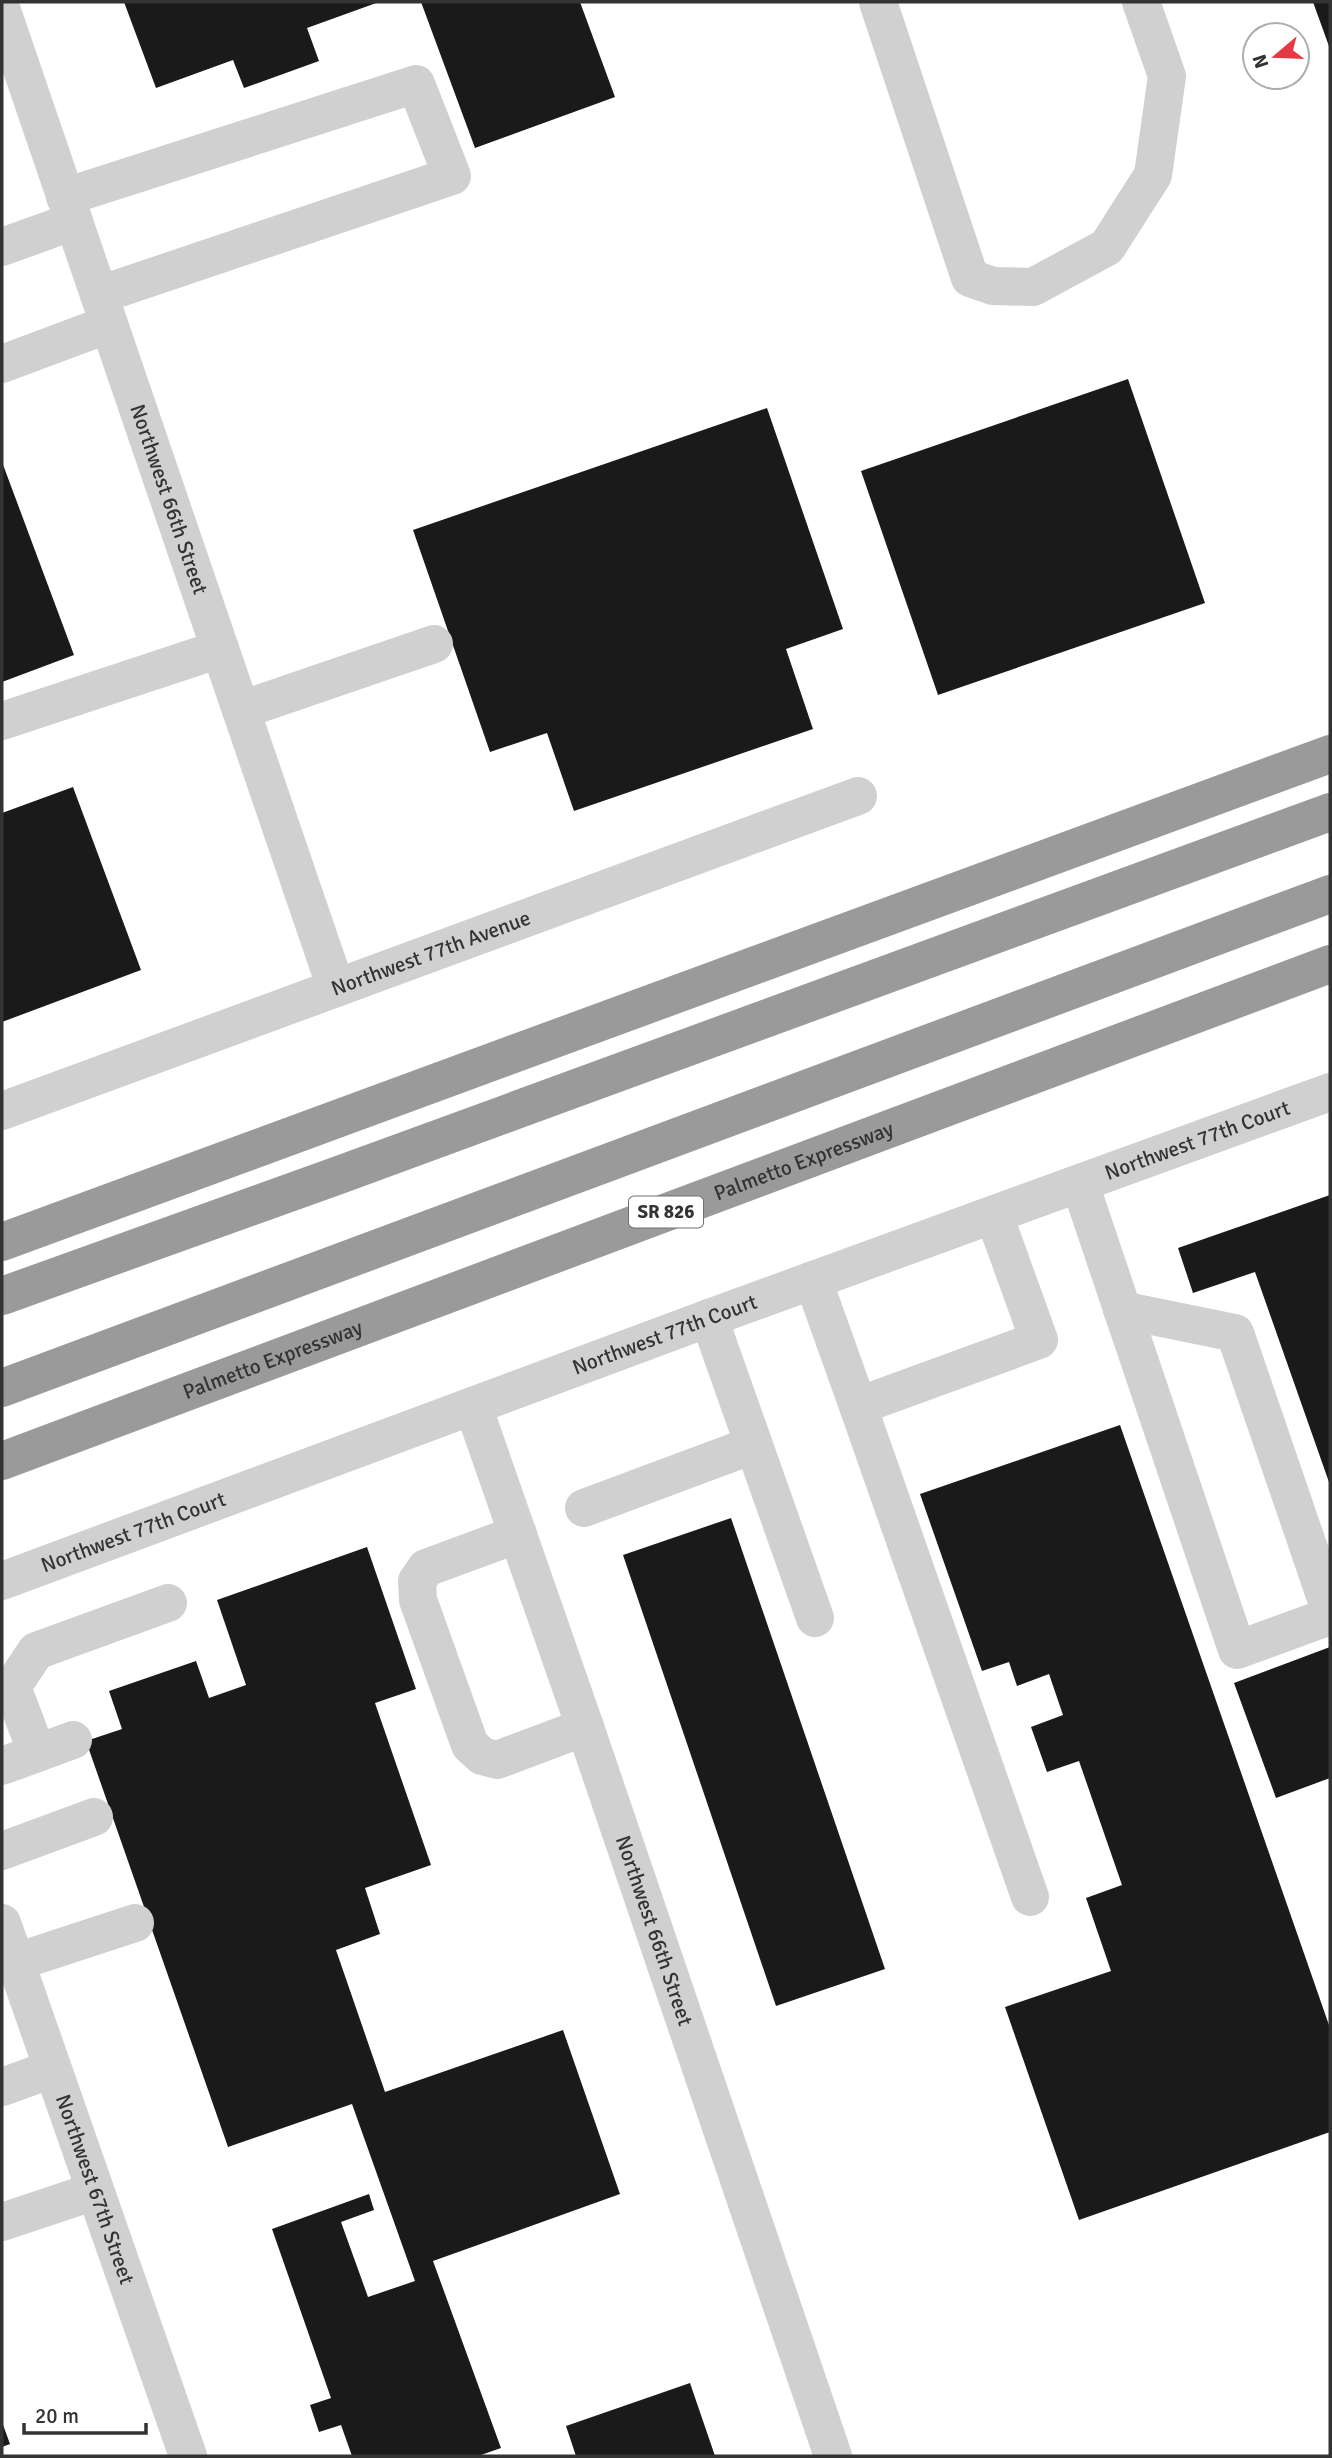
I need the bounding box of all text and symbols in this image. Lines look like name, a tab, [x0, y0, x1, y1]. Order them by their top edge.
north arrow	[1241, 21, 1311, 91]
text: N	[1247, 51, 1274, 71]
street label: Northwest 66th Street	[124, 401, 213, 598]
street label: Northwest 77th Avenue	[328, 905, 534, 1002]
street label: Northwest 77th Court	[1101, 1095, 1293, 1186]
street label: Palmetto Expressway	[710, 1115, 897, 1206]
road number: SR 826	[629, 1196, 703, 1228]
street label: Northwest 77th Court	[569, 1289, 761, 1381]
street label: Palmetto Expressway	[179, 1314, 366, 1405]
street label: Northwest 77th Court	[37, 1486, 229, 1578]
street label: Northwest 66th Street	[610, 1832, 699, 2029]
street label: Northwest 67th Street	[50, 2091, 140, 2288]
scale bar	[24, 2392, 147, 2436]
text: 20 m	[35, 2403, 79, 2429]

